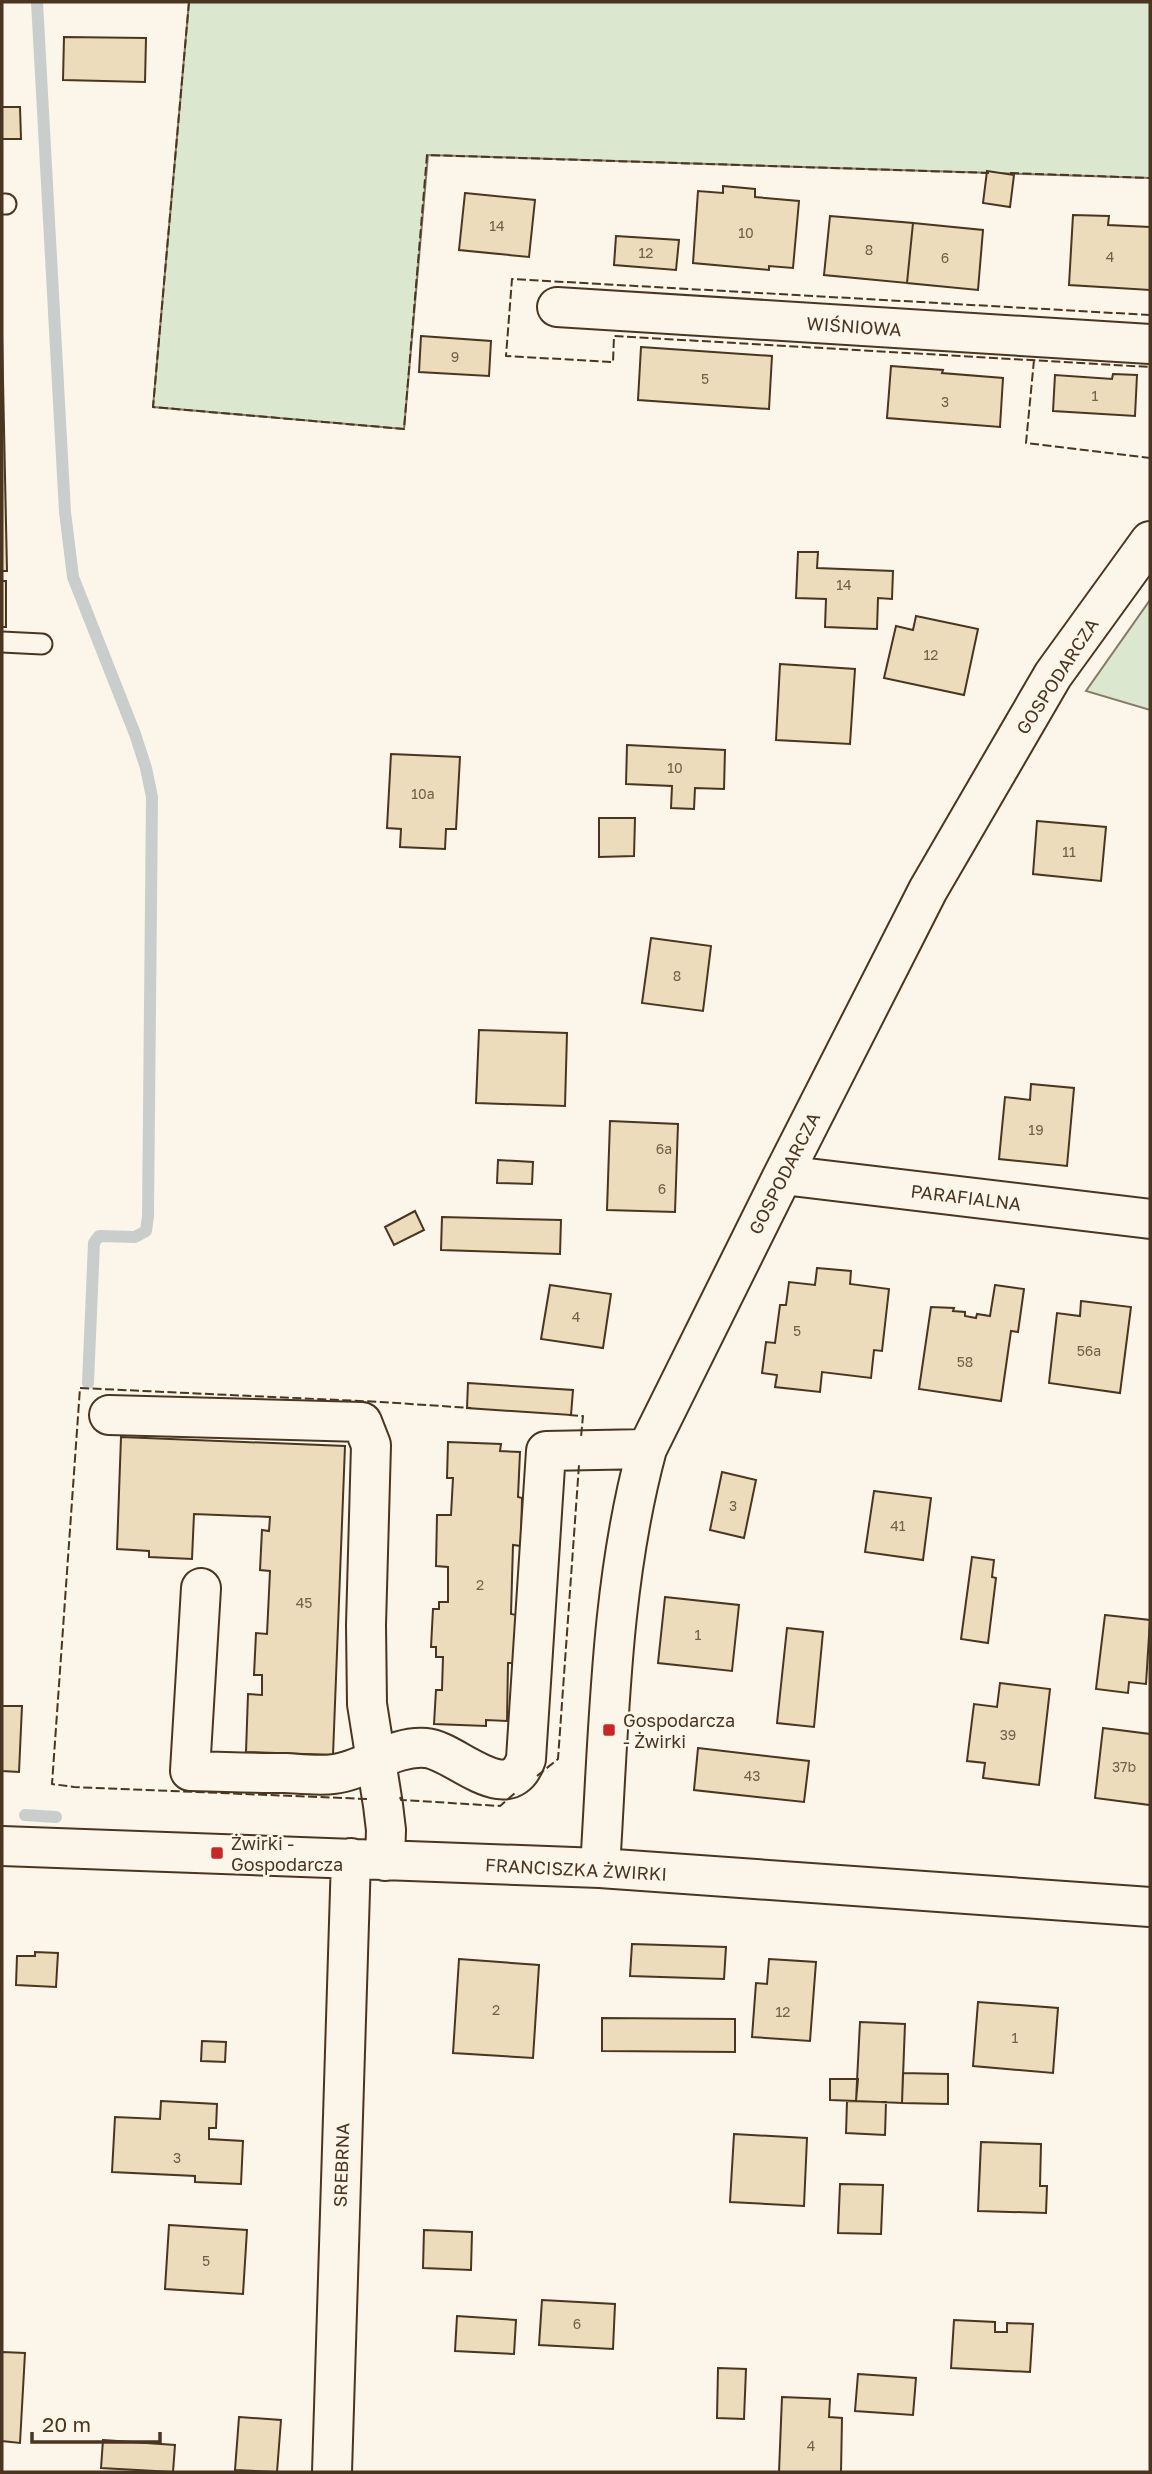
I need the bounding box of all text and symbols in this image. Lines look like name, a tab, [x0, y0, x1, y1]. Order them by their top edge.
house number: 14	[489, 217, 505, 234]
house number: 10	[738, 224, 754, 241]
house number: 8	[865, 241, 873, 258]
house number: 12	[639, 244, 653, 261]
house number: 4	[1106, 248, 1114, 265]
house number: 6	[941, 249, 949, 266]
street label: WIŚNIOWA	[806, 312, 902, 340]
house number: 9	[451, 348, 459, 365]
house number: 5	[701, 370, 709, 387]
house number: 1	[1092, 387, 1099, 404]
house number: 3	[941, 393, 949, 410]
house number: 14	[836, 576, 852, 593]
street label: GOSPODARCZA	[1011, 614, 1103, 738]
house number: 12	[924, 646, 938, 663]
house number: 10	[667, 759, 683, 776]
house number: 10a	[411, 785, 435, 802]
house number: 11	[1062, 843, 1076, 860]
house number: 8	[673, 967, 681, 984]
street label: GOSPODARCZA	[744, 1108, 824, 1238]
house number: 19	[1028, 1121, 1044, 1138]
house number: 6a	[656, 1140, 672, 1157]
street label: PARAFIALNA	[910, 1179, 1022, 1215]
house number: 6	[658, 1180, 666, 1197]
house number: 4	[572, 1308, 580, 1325]
house number: 5	[793, 1322, 801, 1339]
house number: 56a	[1077, 1342, 1101, 1359]
house number: 58	[957, 1353, 973, 1370]
house number: 3	[729, 1497, 737, 1514]
house number: 41	[890, 1517, 906, 1534]
house number: 2	[476, 1576, 484, 1593]
house number: 45	[296, 1594, 312, 1611]
house number: 1	[695, 1626, 702, 1643]
place label: Gospodarcza - Żwirki	[623, 1709, 735, 1752]
marker: Gospodarcza - Żwirki	[601, 1722, 617, 1738]
house number: 39	[1000, 1726, 1016, 1743]
house number: 37b	[1112, 1758, 1136, 1775]
house number: 43	[744, 1767, 760, 1784]
place label: Żwirki - Gospodarcza	[231, 1832, 343, 1875]
marker: Żwirki - Gospodarcza	[209, 1845, 225, 1861]
street label: FRANCISZKA ŻWIRKI	[484, 1853, 668, 1885]
house number: 2	[492, 2001, 500, 2018]
house number: 12	[776, 2003, 790, 2020]
house number: 1	[1012, 2029, 1019, 2046]
street label: SREBRNA	[329, 2122, 353, 2208]
house number: 3	[173, 2149, 181, 2166]
house number: 5	[202, 2252, 210, 2269]
house number: 6	[573, 2315, 581, 2332]
scale bar	[32, 2400, 159, 2444]
text: 20 m	[42, 2411, 91, 2437]
house number: 4	[807, 2437, 815, 2454]

